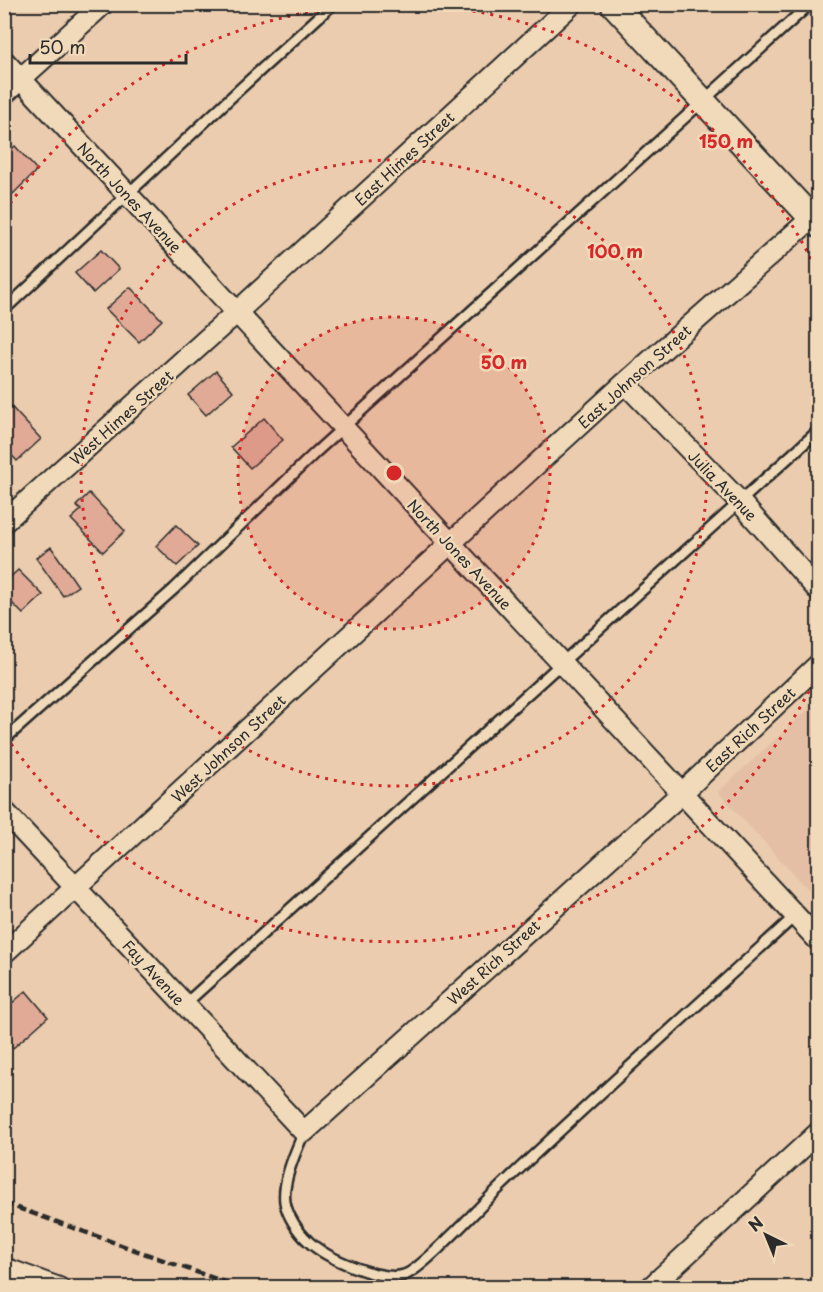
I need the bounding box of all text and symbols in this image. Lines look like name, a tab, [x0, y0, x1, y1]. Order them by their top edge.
scale bar	[30, 27, 186, 65]
text: 50 m	[39, 33, 86, 60]
street label: East Himes Street	[349, 106, 459, 210]
text: 150 m	[699, 127, 753, 154]
street label: North Jones Avenue	[73, 137, 187, 257]
text: 100 m	[587, 237, 643, 264]
street label: East Johnson Street	[572, 319, 696, 433]
text: 50 m	[481, 348, 527, 375]
street label: West Himes Street	[64, 364, 178, 470]
street label: Julia Avenue	[683, 444, 763, 526]
centre of rings	[384, 463, 404, 483]
street label: North Jones Avenue	[403, 494, 517, 614]
street label: East Rich Street	[700, 681, 800, 777]
street label: West Johnson Street	[166, 689, 290, 807]
street label: West Rich Street	[441, 914, 545, 1010]
street label: Fay Avenue	[118, 934, 190, 1010]
north arrow	[736, 1205, 796, 1265]
text: N	[742, 1210, 768, 1236]

